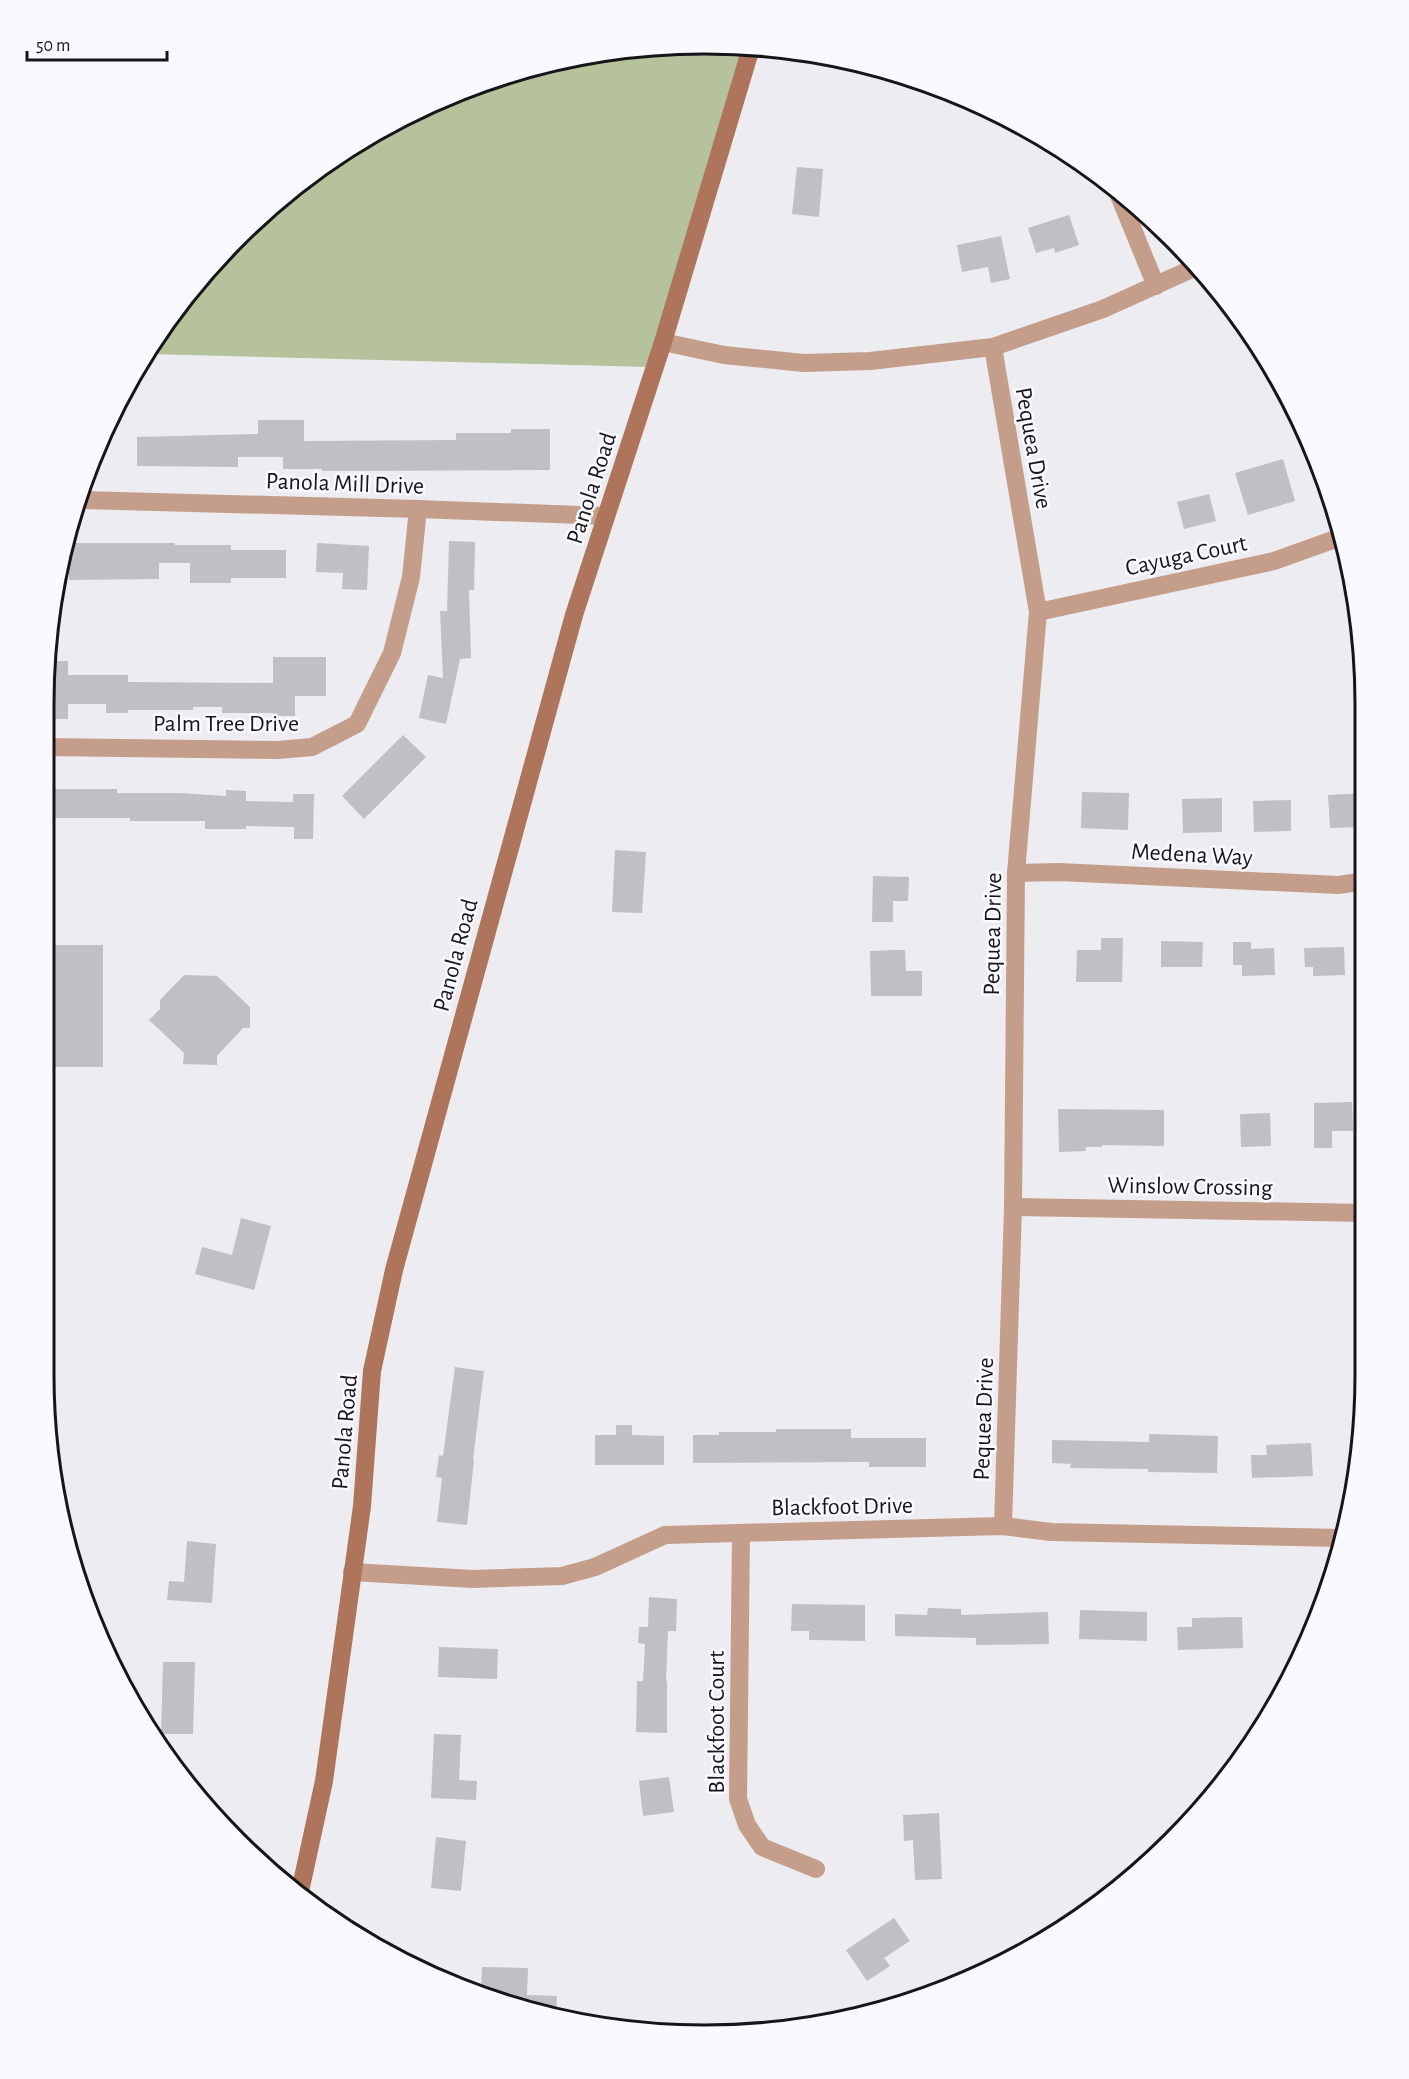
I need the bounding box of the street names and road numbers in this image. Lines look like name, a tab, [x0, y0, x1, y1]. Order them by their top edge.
street label: Pequea Drive	[1011, 386, 1056, 511]
street label: Panola Road	[563, 430, 621, 547]
street label: Panola Mill Drive	[265, 469, 424, 499]
street label: Cayuga Court	[1123, 531, 1249, 581]
street label: Palm Tree Drive	[153, 712, 299, 736]
street label: Medena Way	[1131, 840, 1253, 870]
street label: Pequea Drive	[980, 872, 1006, 996]
street label: Panola Road	[429, 896, 483, 1014]
street label: Winslow Crossing	[1107, 1174, 1273, 1200]
street label: Pequea Drive	[970, 1357, 998, 1481]
street label: Panola Road	[328, 1373, 362, 1491]
street label: Blackfoot Drive	[771, 1494, 913, 1520]
street label: Blackfoot Court	[705, 1650, 729, 1794]

